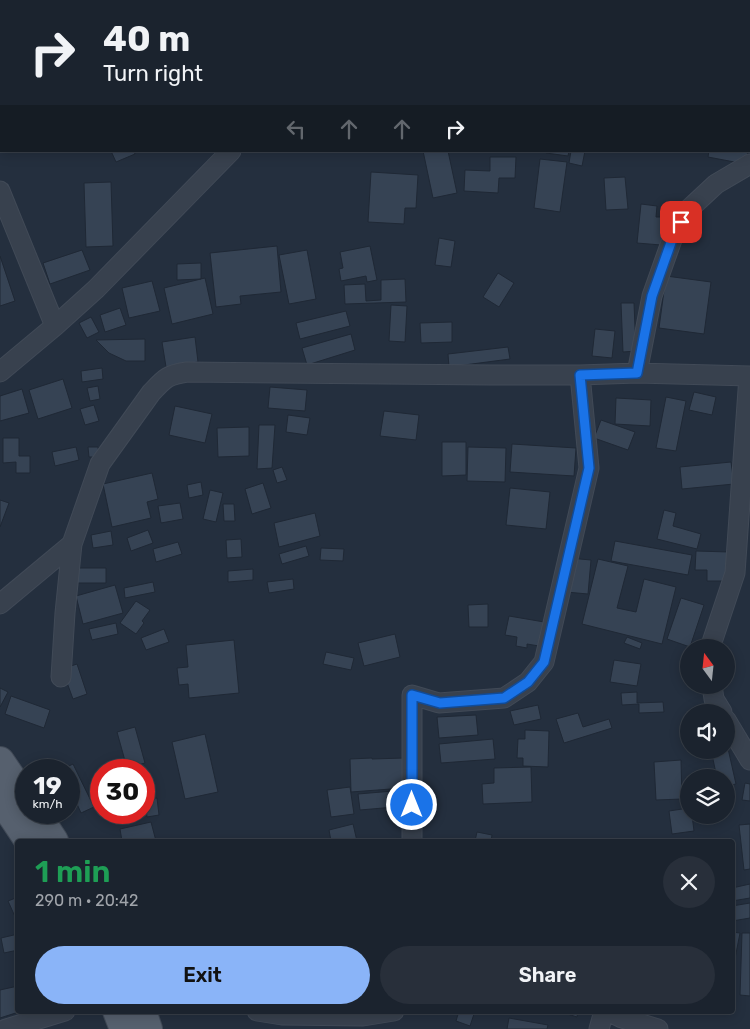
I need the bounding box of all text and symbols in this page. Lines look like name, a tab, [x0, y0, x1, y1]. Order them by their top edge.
text: 40 m	[103, 18, 190, 60]
icon: right	[20, 20, 85, 85]
text: Turn right	[103, 60, 203, 87]
icon: left	[282, 115, 310, 143]
icon: ahead	[335, 115, 363, 143]
icon: ahead	[388, 115, 416, 143]
icon: right	[441, 115, 469, 143]
pin	[660, 201, 702, 243]
icon: arrive	[667, 208, 695, 236]
north arrow	[680, 639, 735, 694]
map controls	[680, 639, 735, 824]
button: sound	[680, 704, 735, 759]
speed limit sign: 30	[90, 759, 155, 824]
button: layers	[680, 769, 735, 824]
text: 19	[33, 771, 62, 800]
position arrow	[385, 778, 437, 830]
text: km/h	[33, 797, 62, 811]
text: 1 min	[35, 854, 110, 890]
button: close	[663, 856, 715, 908]
text: 290 m · 20:42	[35, 891, 138, 910]
button: Exit	[35, 946, 370, 1004]
button: Share	[380, 946, 715, 1004]

